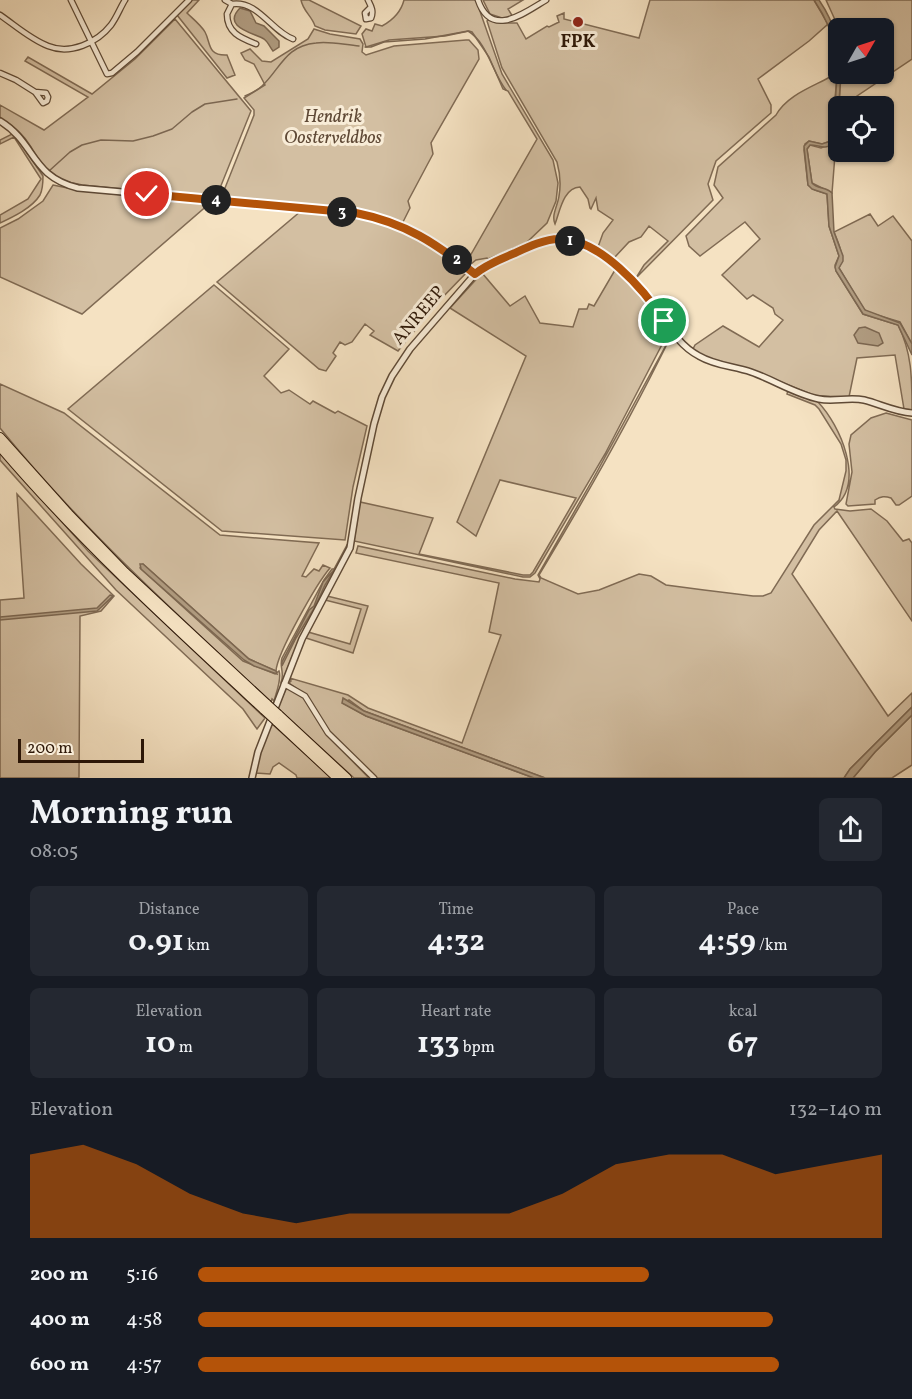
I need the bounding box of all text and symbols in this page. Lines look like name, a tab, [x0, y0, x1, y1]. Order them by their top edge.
marker: FPK	[571, 15, 585, 29]
north arrow	[828, 18, 894, 84]
map controls	[828, 18, 894, 162]
place label: FPK	[560, 30, 596, 55]
button: locate	[828, 96, 894, 162]
park label: Hendrik Oosterveldbos	[284, 105, 382, 151]
pin	[121, 168, 172, 219]
icon: check	[130, 177, 163, 210]
pin: 4	[201, 185, 231, 215]
text: 4	[211, 189, 221, 211]
pin: 3	[327, 197, 357, 227]
text: 3	[338, 201, 346, 223]
pin: 1	[555, 226, 585, 256]
text: 1	[567, 230, 573, 252]
pin: 2	[442, 245, 472, 275]
text: 2	[453, 249, 461, 271]
street label: ANREEP	[387, 281, 451, 351]
pin	[638, 295, 689, 346]
icon: arrive	[647, 304, 680, 337]
scale bar	[18, 736, 144, 764]
text: 200 m	[27, 738, 72, 760]
text: Morning run	[30, 792, 233, 838]
button: share	[819, 798, 882, 861]
text: 08:05	[30, 838, 78, 866]
text: Distance	[138, 899, 200, 921]
text: Time	[438, 899, 474, 921]
text: Pace	[727, 899, 759, 921]
text: 0.91	[128, 921, 184, 963]
text: 4:32	[427, 921, 485, 963]
text: 4:59	[698, 921, 756, 963]
text: km	[184, 935, 210, 957]
text: /km	[756, 935, 788, 957]
text: Elevation	[136, 1001, 202, 1023]
text: Heart rate	[421, 1001, 491, 1023]
text: kcal	[729, 1001, 757, 1023]
text: 10	[145, 1023, 176, 1065]
text: 133	[417, 1023, 460, 1065]
text: 67	[728, 1023, 758, 1065]
text: m	[176, 1037, 193, 1059]
text: bpm	[460, 1037, 495, 1059]
text: Elevation	[30, 1096, 113, 1124]
text: 132–140 m	[789, 1096, 882, 1124]
text: 200 m	[30, 1261, 88, 1289]
text: 5:16	[126, 1261, 158, 1289]
text: 400 m	[30, 1306, 90, 1334]
text: 4:58	[126, 1306, 162, 1334]
text: 600 m	[30, 1351, 89, 1379]
text: 4:57	[126, 1351, 162, 1379]

